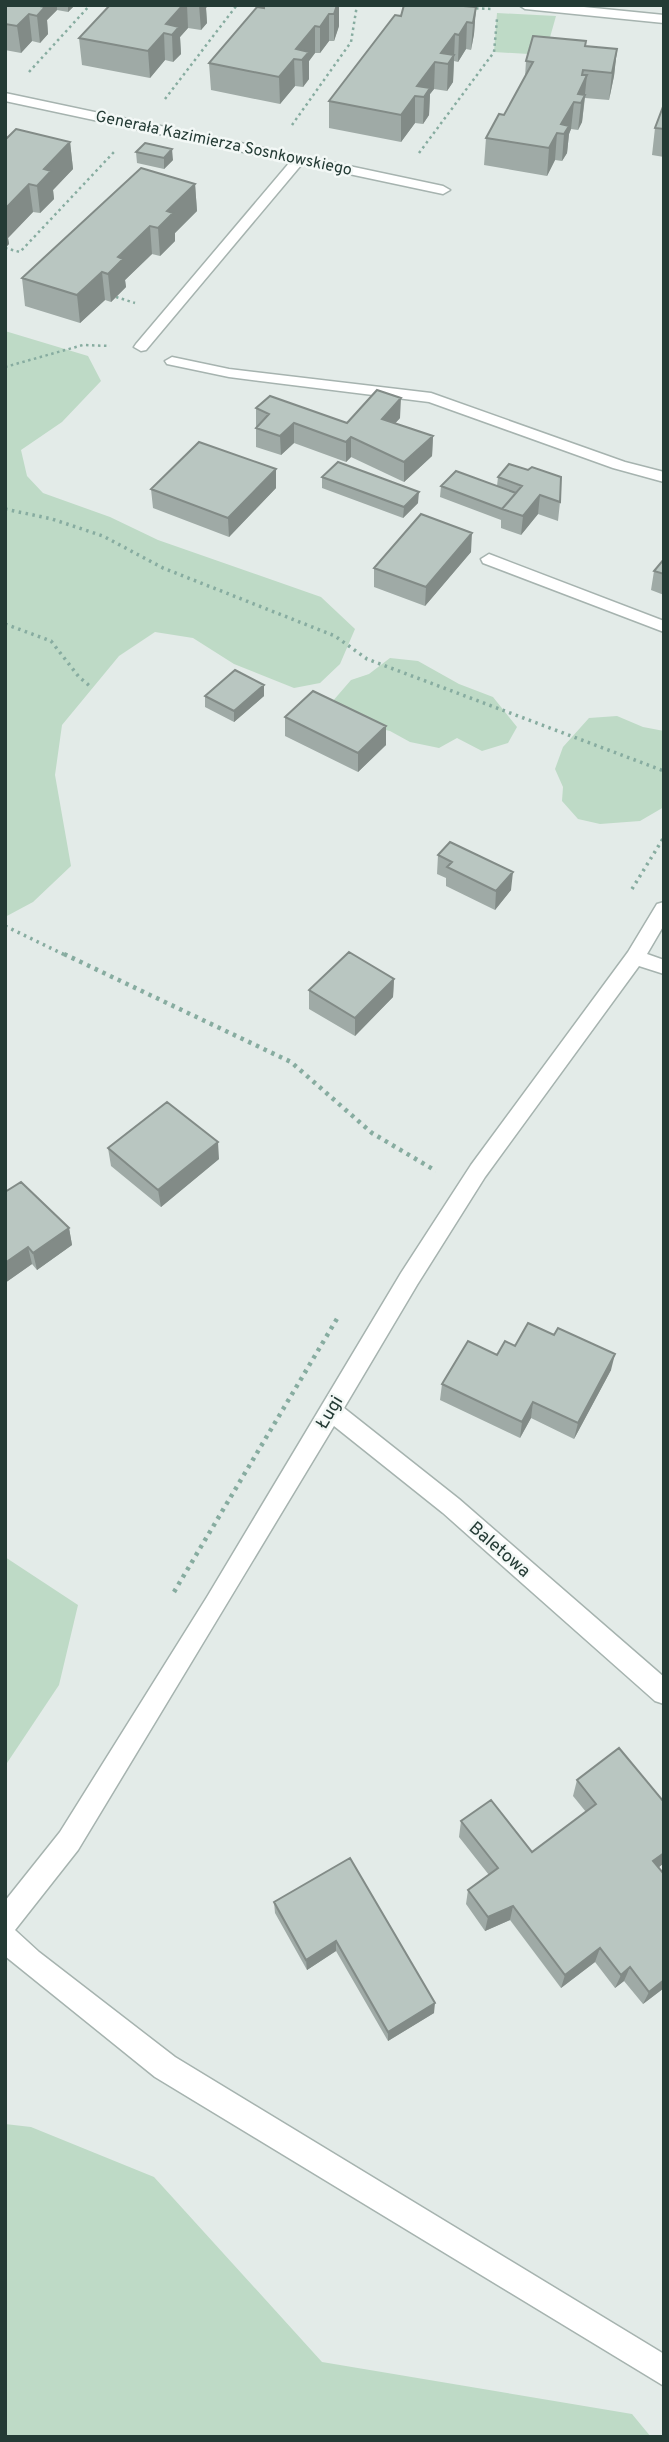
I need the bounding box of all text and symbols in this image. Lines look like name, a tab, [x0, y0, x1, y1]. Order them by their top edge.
street label: Generała Kazimierza Sosnkowskiego	[94, 107, 354, 181]
street label: Ługi	[311, 1392, 349, 1434]
street label: Baletowa	[463, 1517, 535, 1583]

